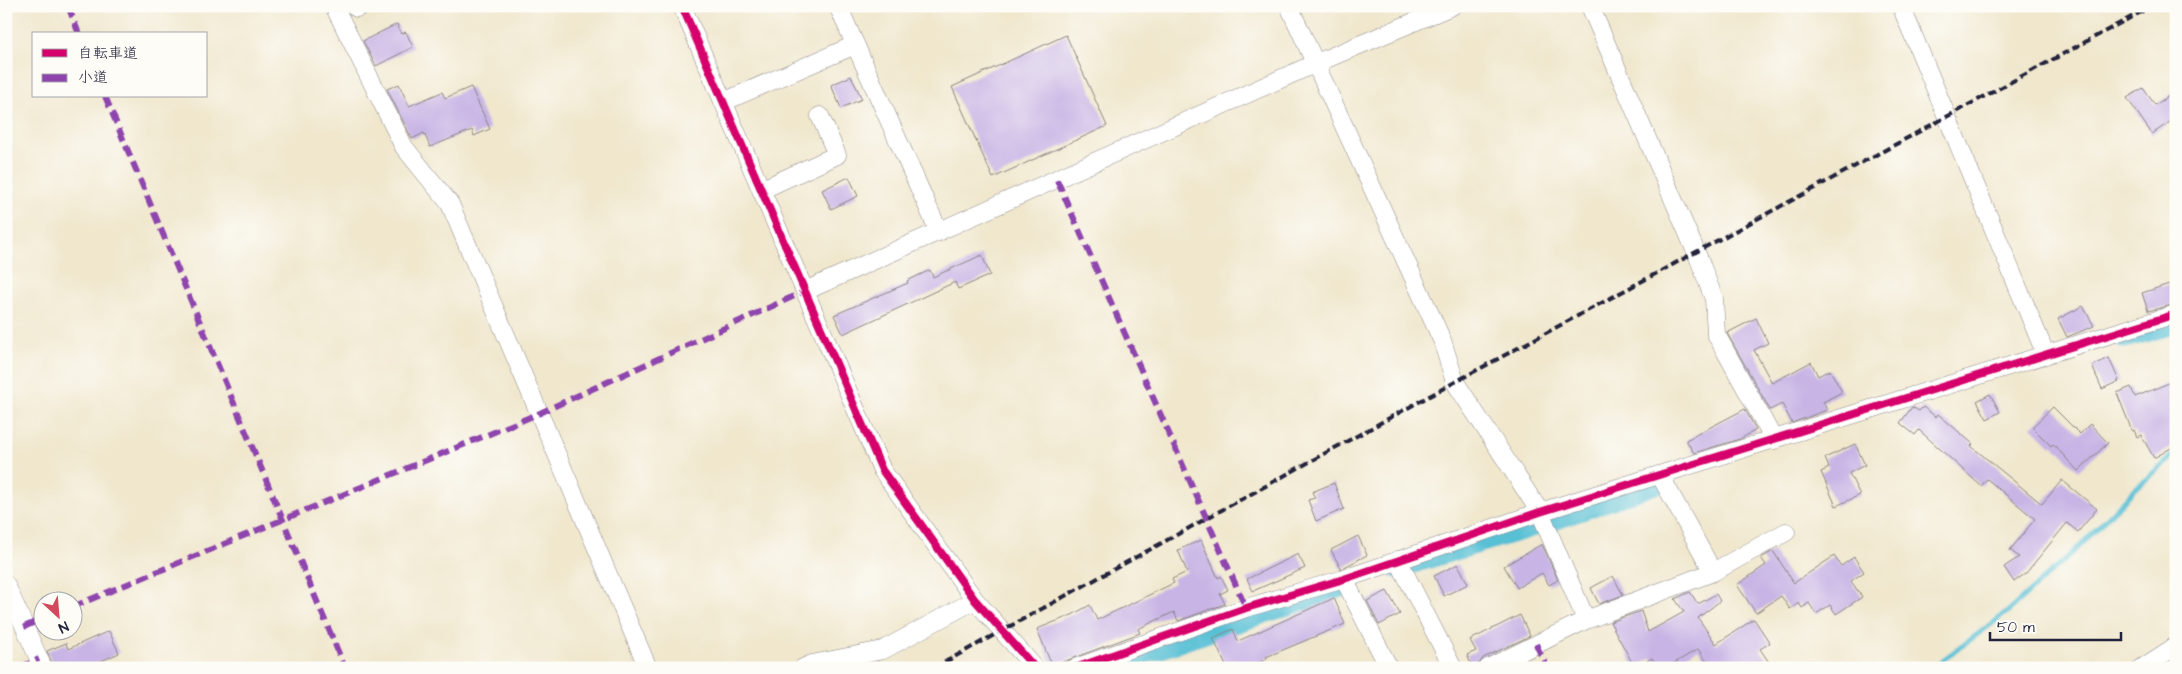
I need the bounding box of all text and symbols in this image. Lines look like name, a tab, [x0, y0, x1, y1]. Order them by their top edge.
legend	[32, 32, 208, 98]
text: 自転車道	[78, 43, 138, 64]
text: 小道	[78, 67, 108, 88]
north arrow	[32, 592, 82, 642]
scale bar	[1990, 609, 2121, 641]
text: N	[55, 616, 72, 638]
text: 50 m	[1997, 617, 2035, 638]

